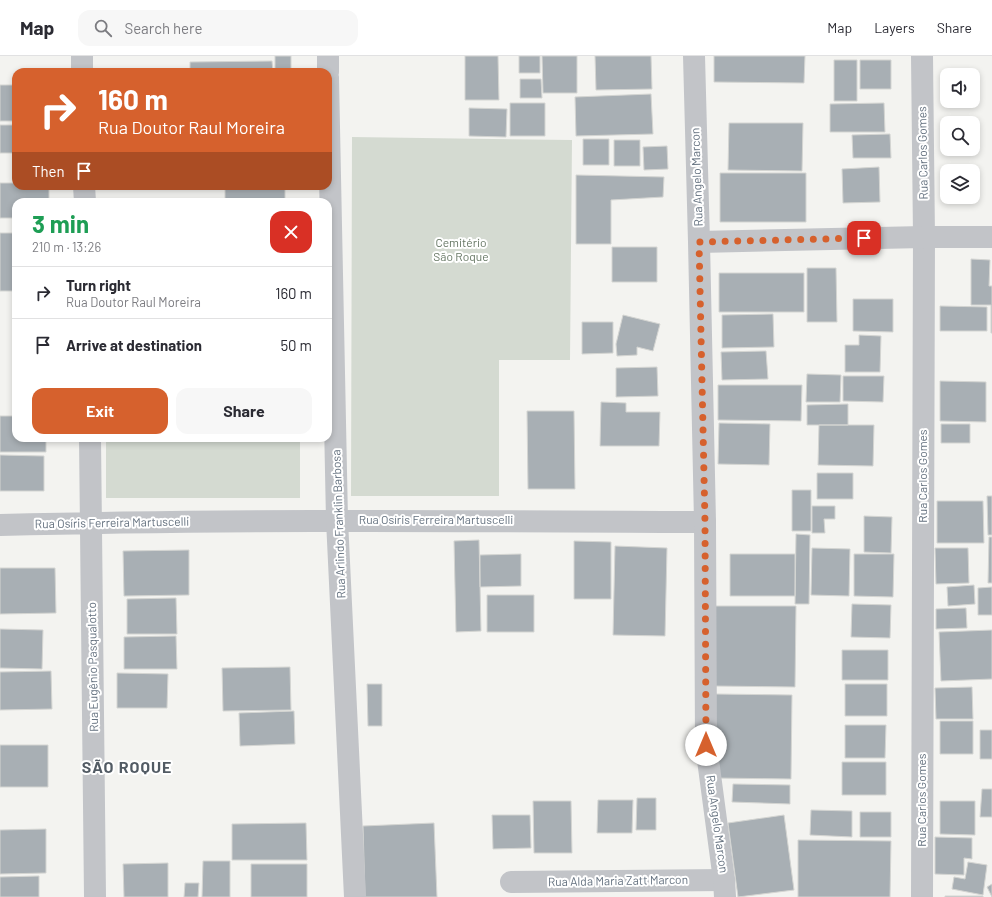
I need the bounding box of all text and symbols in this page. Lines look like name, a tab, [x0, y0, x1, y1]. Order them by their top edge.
search box	[78, 10, 358, 46]
text: Map	[20, 16, 54, 39]
icon: search	[92, 17, 114, 39]
text: Search here	[124, 19, 202, 37]
text: Map	[827, 19, 852, 36]
text: Layers	[874, 19, 915, 36]
text: Share	[937, 19, 972, 36]
map controls	[940, 68, 980, 204]
button: sound	[940, 68, 980, 108]
text: 160 m	[98, 82, 168, 116]
icon: right	[32, 84, 84, 136]
street label: Rua Carlos Gomes	[914, 106, 930, 200]
text: Rua Doutor Raul Moreira	[98, 116, 285, 138]
button: search	[940, 116, 980, 156]
street label: Rua Angelo Marcon	[687, 127, 705, 227]
icon: arrive	[73, 160, 95, 182]
text: Then	[32, 162, 65, 180]
button: layers	[940, 164, 980, 204]
text: 3 min	[32, 209, 89, 238]
button: close	[270, 211, 312, 253]
pin	[847, 221, 881, 255]
icon: arrive	[853, 227, 875, 249]
park label: Cemitério São Roque	[433, 235, 489, 263]
text: 210 m · 13:26	[32, 239, 101, 255]
text: Turn right	[66, 276, 131, 294]
icon: right	[32, 282, 54, 304]
text: 160 m	[275, 284, 312, 302]
text: Rua Doutor Raul Moreira	[66, 294, 201, 310]
icon: arrive	[32, 334, 54, 356]
text: Arrive at destination	[66, 336, 202, 354]
text: 50 m	[280, 336, 312, 354]
button: Exit	[32, 388, 168, 434]
button: Share	[176, 388, 312, 434]
street label: Rua Carlos Gomes	[915, 429, 929, 523]
street label: Rua Arlindo Franklin Barbosa	[328, 449, 348, 599]
street label: Rua Osíris Ferreira Martuscelli	[359, 512, 513, 526]
street label: Rua Osíris Ferreira Martuscelli	[35, 514, 189, 530]
street label: Rua Eugênio Pasqualotto	[84, 602, 100, 732]
position arrow	[685, 724, 727, 766]
street label: Rua Carlos Gomes	[914, 753, 928, 847]
district label: SÃO ROQUE	[82, 757, 172, 776]
street label: Rua Angelo Marcon	[704, 774, 732, 874]
street label: Rua Alda Maria Zatt Marcon	[548, 872, 688, 888]

